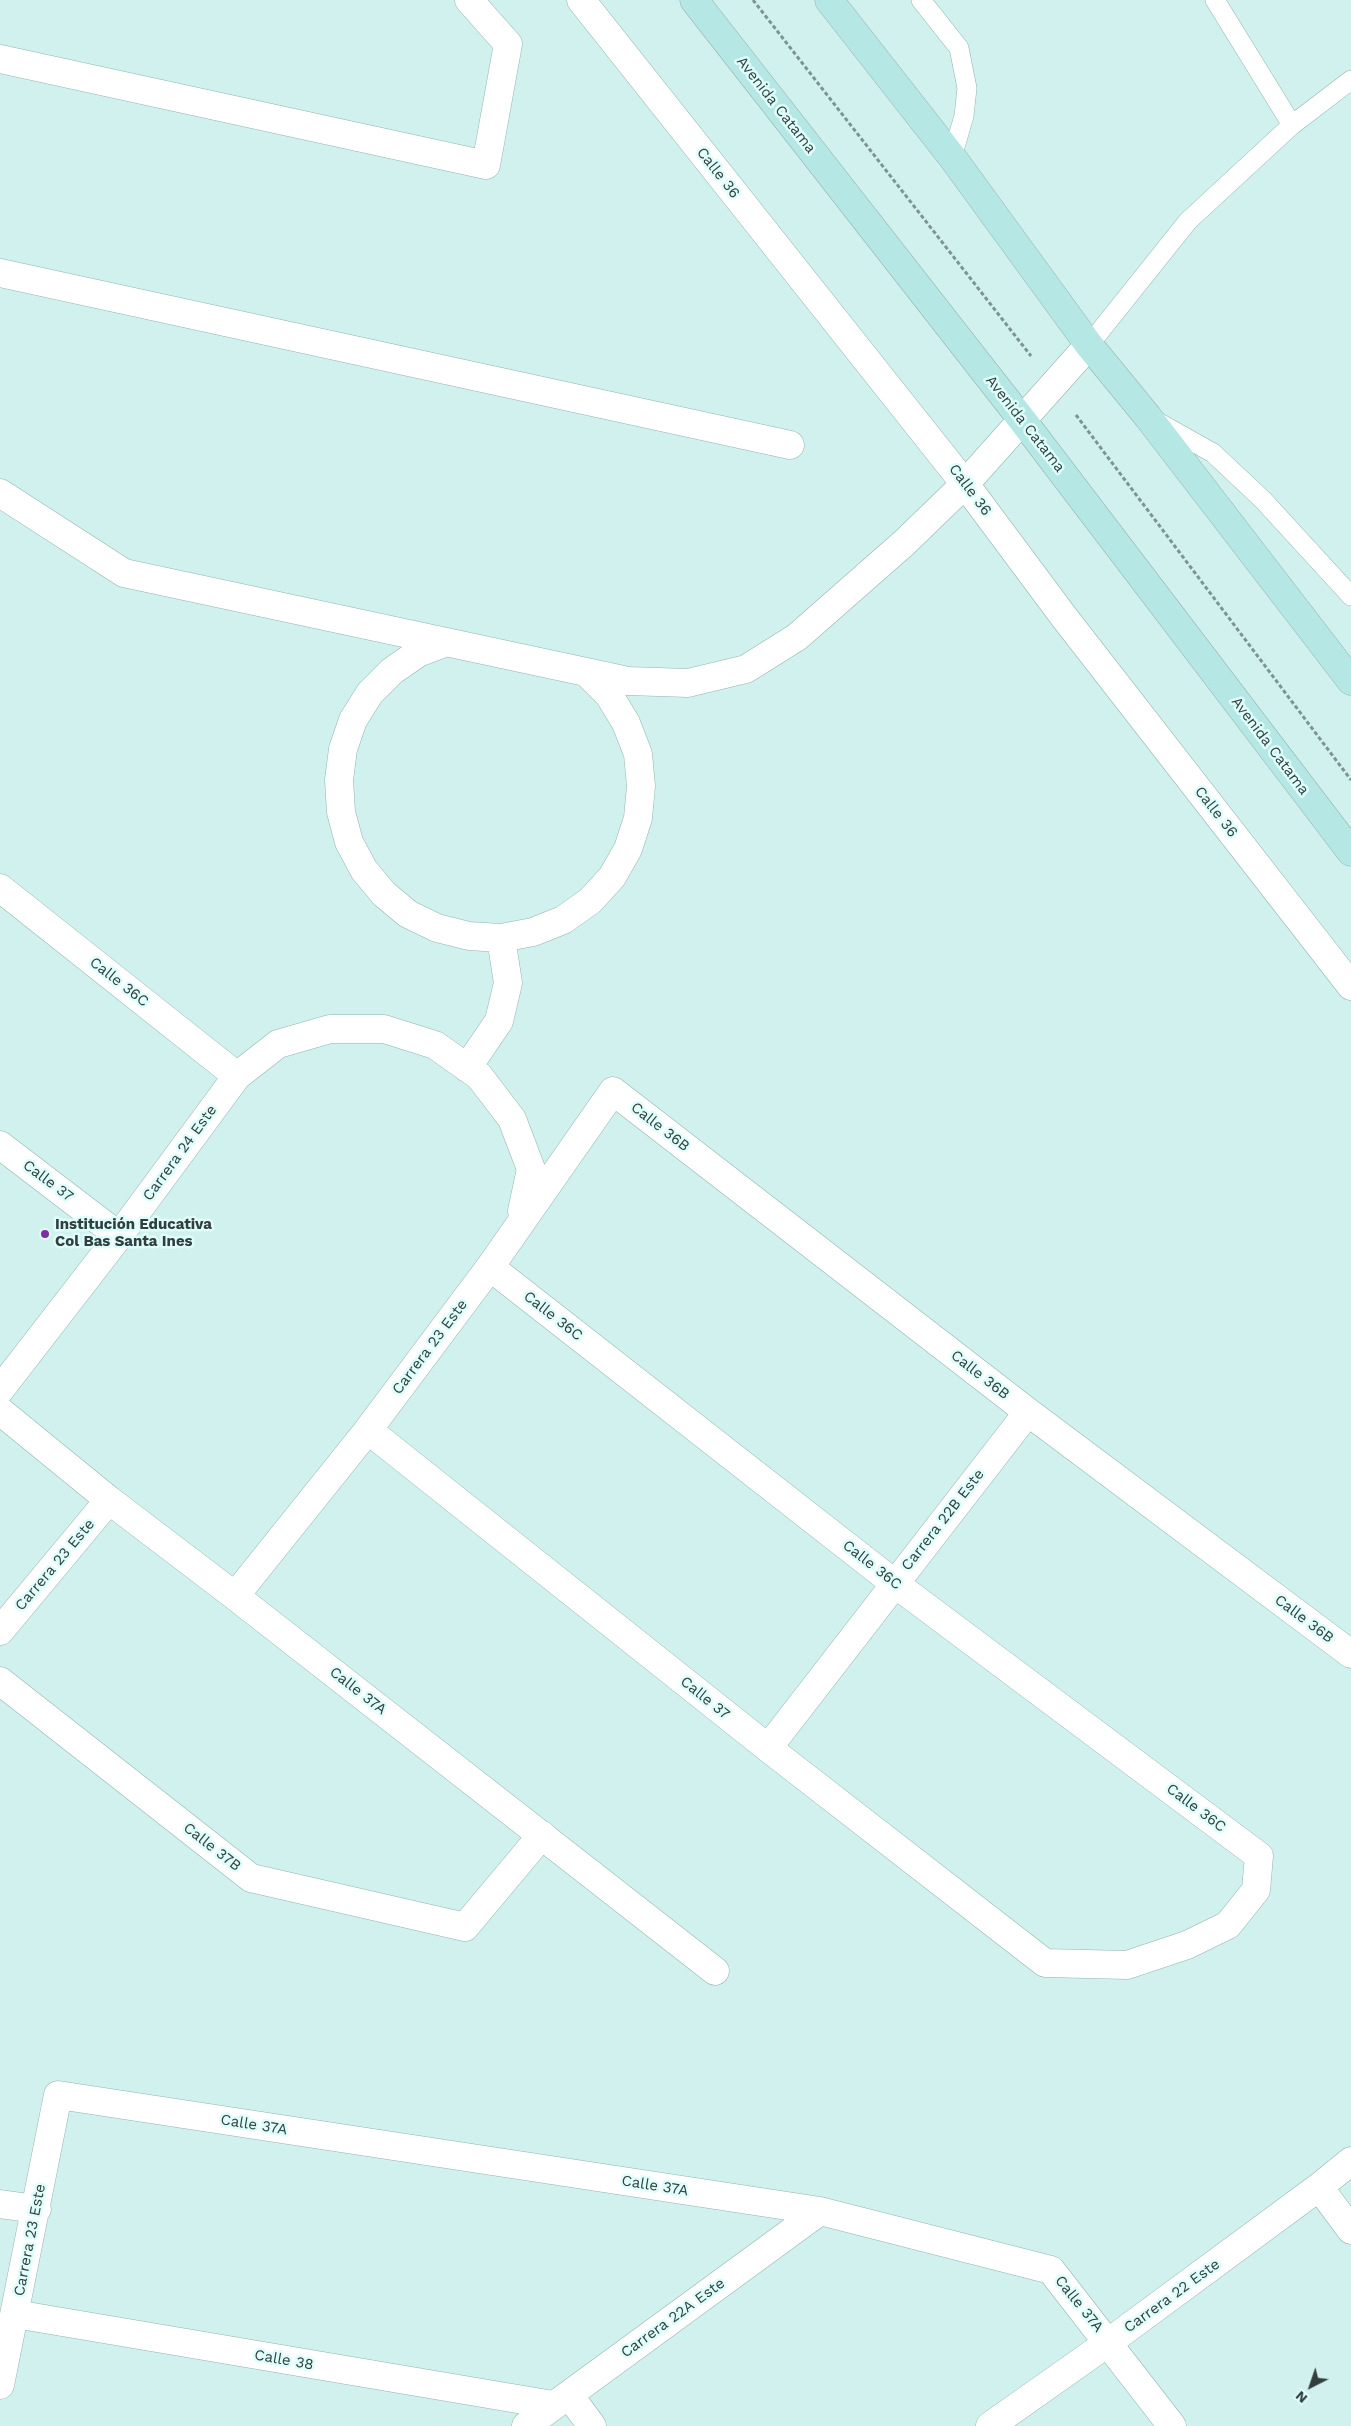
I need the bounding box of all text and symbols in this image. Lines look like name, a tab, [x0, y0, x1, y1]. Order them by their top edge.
street label: Avenida Catama	[733, 53, 819, 157]
street label: Calle 36	[693, 144, 743, 202]
street label: Avenida Catama	[982, 372, 1068, 476]
street label: Calle 36	[945, 461, 995, 519]
street label: Avenida Catama	[1227, 693, 1313, 799]
street label: Calle 36	[1191, 783, 1241, 841]
street label: Calle 36C	[86, 953, 152, 1011]
street label: Calle 36B	[627, 1099, 693, 1155]
street label: Carrera 24 Este	[139, 1102, 221, 1204]
street label: Calle 37	[19, 1156, 77, 1206]
place label: Institución Educativa Col Bas Santa Ines	[55, 1216, 212, 1251]
marker: Institución Educativa Col Bas Santa Ines	[39, 1228, 51, 1240]
street label: Calle 36C	[520, 1287, 586, 1345]
street label: Carrera 23 Este	[389, 1296, 471, 1398]
street label: Calle 36B	[947, 1347, 1013, 1403]
street label: Carrera 22B Este	[898, 1466, 988, 1574]
street label: Carrera 23 Este	[11, 1516, 99, 1614]
street label: Calle 36C	[839, 1536, 905, 1594]
street label: Calle 36B	[1271, 1591, 1337, 1647]
street label: Calle 37A	[326, 1663, 390, 1719]
street label: Calle 37	[677, 1673, 733, 1723]
street label: Calle 36C	[1163, 1780, 1229, 1836]
street label: Calle 37B	[180, 1819, 244, 1875]
street label: Calle 37A	[219, 2111, 289, 2139]
street label: Calle 37A	[620, 2172, 690, 2200]
street label: Carrera 23 Este	[10, 2182, 50, 2298]
street label: Carrera 22 Este	[1121, 2255, 1223, 2337]
street label: Calle 37A	[1051, 2272, 1107, 2336]
street label: Carrera 22A Este	[618, 2274, 728, 2362]
street label: Calle 38	[253, 2346, 315, 2374]
north arrow	[1286, 2361, 1336, 2411]
text: N	[1292, 2388, 1310, 2407]

